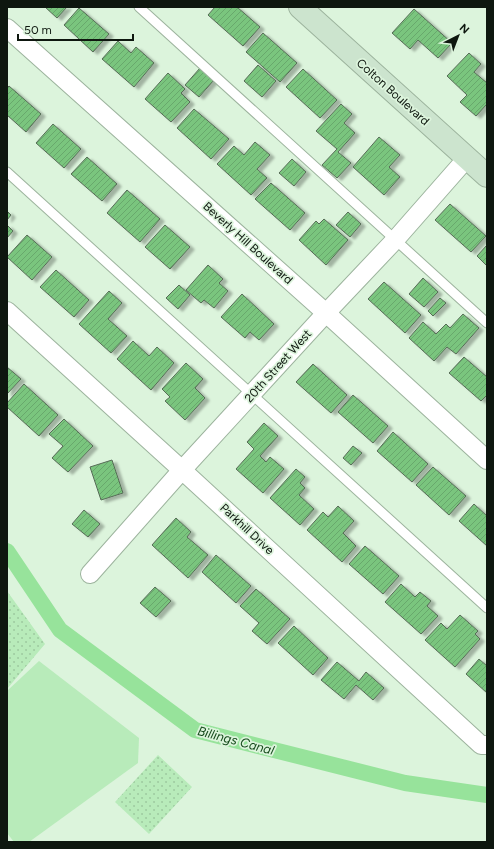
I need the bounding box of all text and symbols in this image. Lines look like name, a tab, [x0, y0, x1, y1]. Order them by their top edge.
scale bar	[18, 16, 133, 42]
north arrow	[438, 16, 478, 56]
text: N	[457, 21, 472, 37]
text: 50 m	[24, 23, 52, 37]
street label: Colton Boulevard	[354, 56, 432, 128]
street label: Beverly Hill Boulevard	[200, 199, 296, 287]
street label: 20th Street West	[242, 326, 315, 405]
street label: Parkhill Drive	[217, 501, 277, 558]
water label: Billings Canal	[196, 723, 276, 758]

